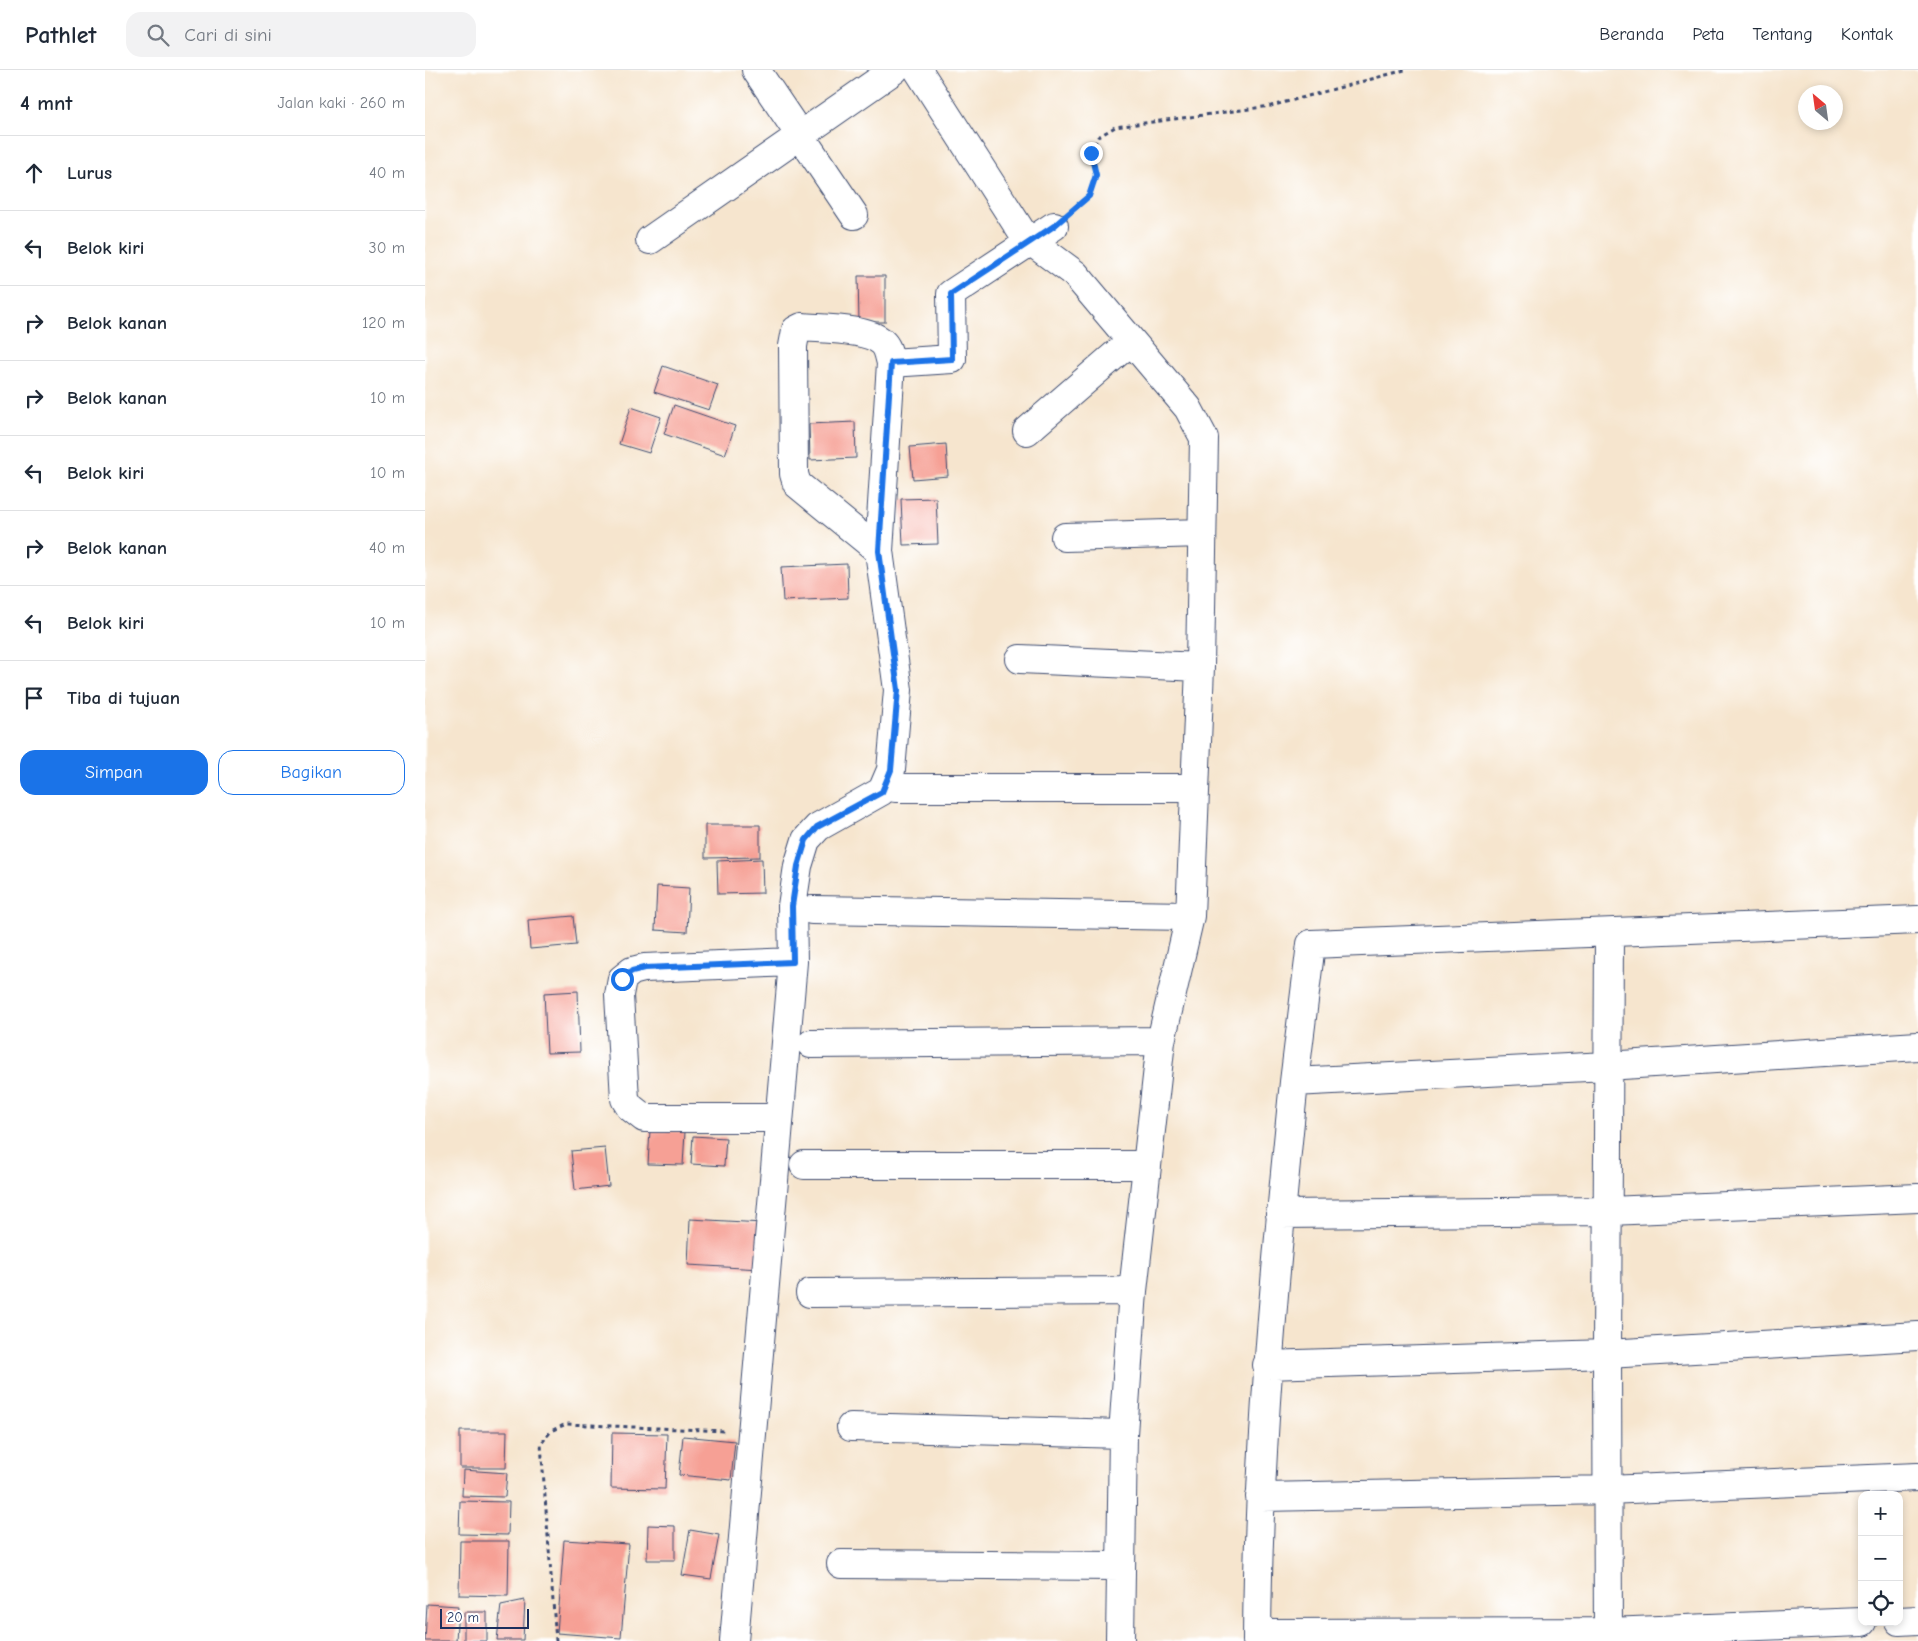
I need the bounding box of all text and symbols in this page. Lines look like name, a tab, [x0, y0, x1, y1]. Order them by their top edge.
search box	[126, 12, 476, 57]
text: Pathlet	[25, 21, 96, 49]
icon: search	[144, 21, 172, 49]
text: Cari di sini	[184, 24, 272, 46]
text: Beranda	[1599, 24, 1664, 45]
text: Peta	[1692, 24, 1724, 45]
text: Tentang	[1752, 24, 1813, 45]
text: Kontak	[1841, 24, 1893, 45]
north arrow	[1798, 85, 1843, 130]
text: 4 mnt	[20, 91, 72, 115]
text: Jalan kaki · 260 m	[278, 94, 405, 112]
route end	[1080, 142, 1103, 165]
icon: ahead	[20, 159, 48, 187]
text: Lurus	[67, 162, 112, 184]
text: 40 m	[369, 164, 405, 182]
icon: left	[20, 234, 48, 262]
text: Belok kiri	[67, 237, 144, 259]
text: 30 m	[369, 239, 405, 257]
icon: right	[20, 309, 48, 337]
text: Belok kanan	[67, 312, 167, 334]
text: 120 m	[362, 314, 405, 332]
icon: right	[20, 384, 48, 412]
text: Belok kanan	[67, 387, 167, 409]
text: 10 m	[370, 389, 405, 407]
icon: left	[20, 459, 48, 487]
text: Belok kiri	[67, 462, 144, 484]
text: 10 m	[370, 464, 405, 482]
icon: right	[20, 534, 48, 562]
text: Belok kanan	[67, 537, 167, 559]
text: 40 m	[369, 539, 405, 557]
icon: left	[20, 609, 48, 637]
text: Belok kiri	[67, 612, 144, 634]
text: 10 m	[370, 614, 405, 632]
icon: arrive	[20, 684, 48, 712]
text: Tiba di tujuan	[67, 687, 180, 709]
button: Simpan	[20, 750, 208, 795]
button: Bagikan	[218, 750, 405, 795]
route start	[611, 968, 634, 991]
map controls	[1858, 1491, 1903, 1626]
button: +	[1858, 1491, 1903, 1536]
button: −	[1858, 1536, 1903, 1581]
button: locate	[1858, 1581, 1903, 1626]
scale bar	[440, 1606, 529, 1629]
text: 20 m	[447, 1609, 479, 1626]

